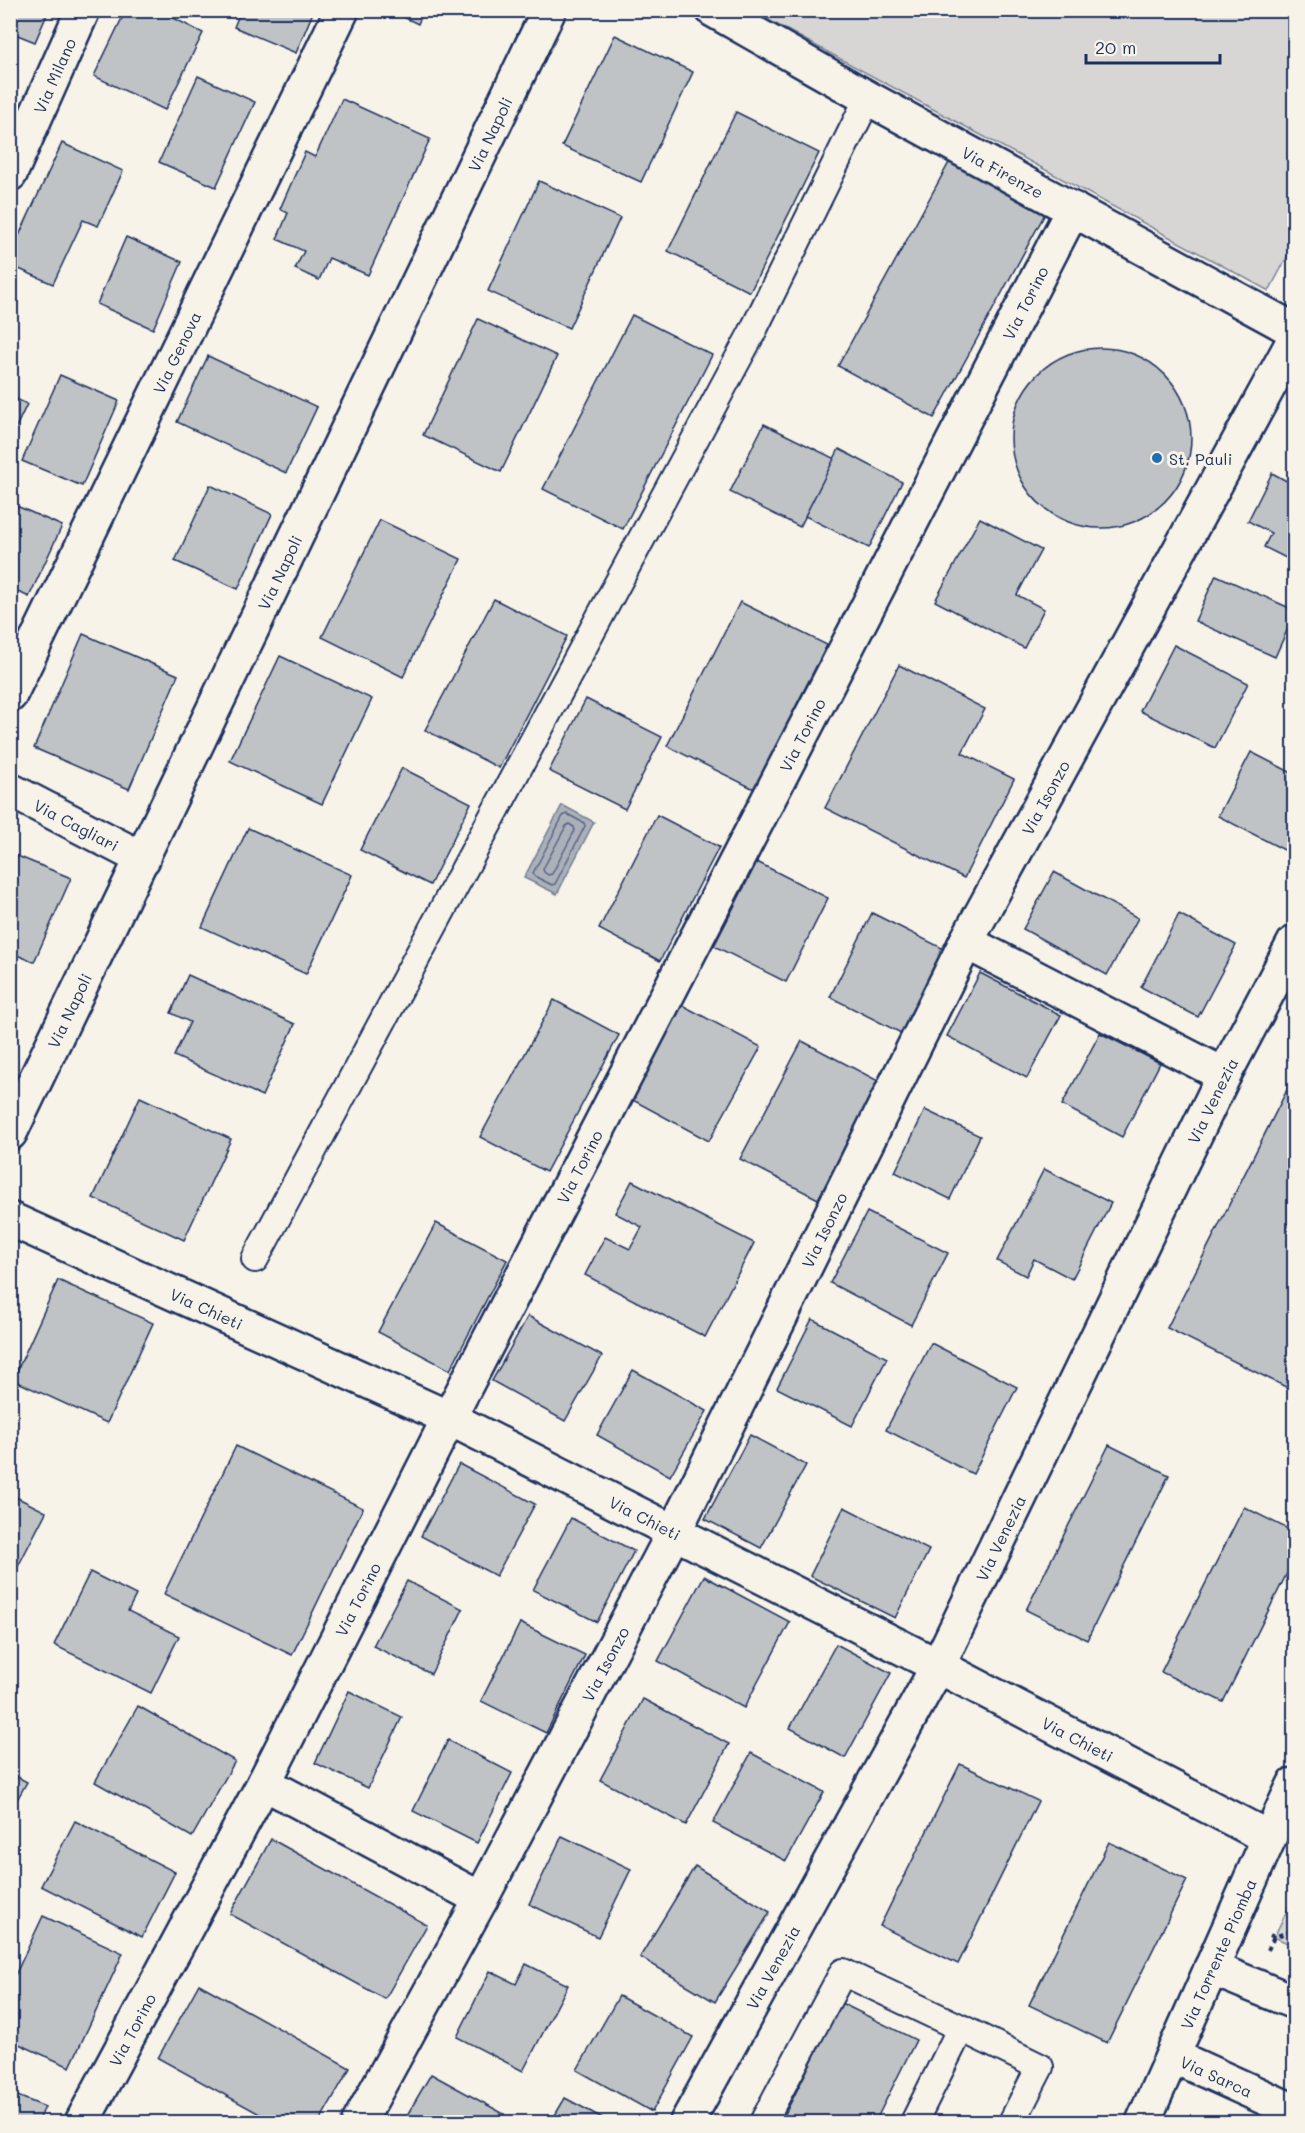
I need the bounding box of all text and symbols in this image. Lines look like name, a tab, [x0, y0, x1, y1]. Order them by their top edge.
scale bar	[1086, 27, 1220, 65]
street label: Via Milano	[28, 34, 80, 116]
text: 20 m	[1095, 35, 1136, 59]
street label: Via Napoli	[463, 93, 516, 175]
street label: Via Firenze	[959, 141, 1047, 202]
street label: Via Torino	[997, 262, 1052, 343]
street label: Via Genova	[147, 308, 205, 397]
place label: St. Pauli	[1169, 448, 1232, 469]
marker: St. Pauli	[1150, 451, 1164, 465]
street label: Via Napoli	[252, 531, 306, 613]
street label: Via Torino	[774, 694, 829, 775]
street label: Via Isonzo	[1016, 756, 1074, 838]
street label: Via Cagliari	[31, 794, 123, 855]
street label: Via Napoli	[42, 970, 96, 1051]
street label: Via Venezia	[1182, 1054, 1242, 1147]
street label: Via Torino	[551, 1126, 606, 1207]
street label: Via Isonzo	[796, 1188, 851, 1271]
street label: Via Chieti	[167, 1283, 246, 1334]
street label: Via Chieti	[606, 1491, 685, 1544]
street label: Via Venezia	[970, 1491, 1030, 1584]
street label: Via Torino	[330, 1559, 385, 1639]
street label: Via Isonzo	[576, 1623, 633, 1705]
street label: Via Chieti	[1039, 1712, 1117, 1766]
street label: Via Torrente Piomba	[1175, 1875, 1260, 2032]
street label: Via Venezia	[741, 1921, 804, 2013]
street label: Via Torino	[103, 1989, 160, 2070]
street label: Via Sarca	[1177, 2050, 1256, 2101]

